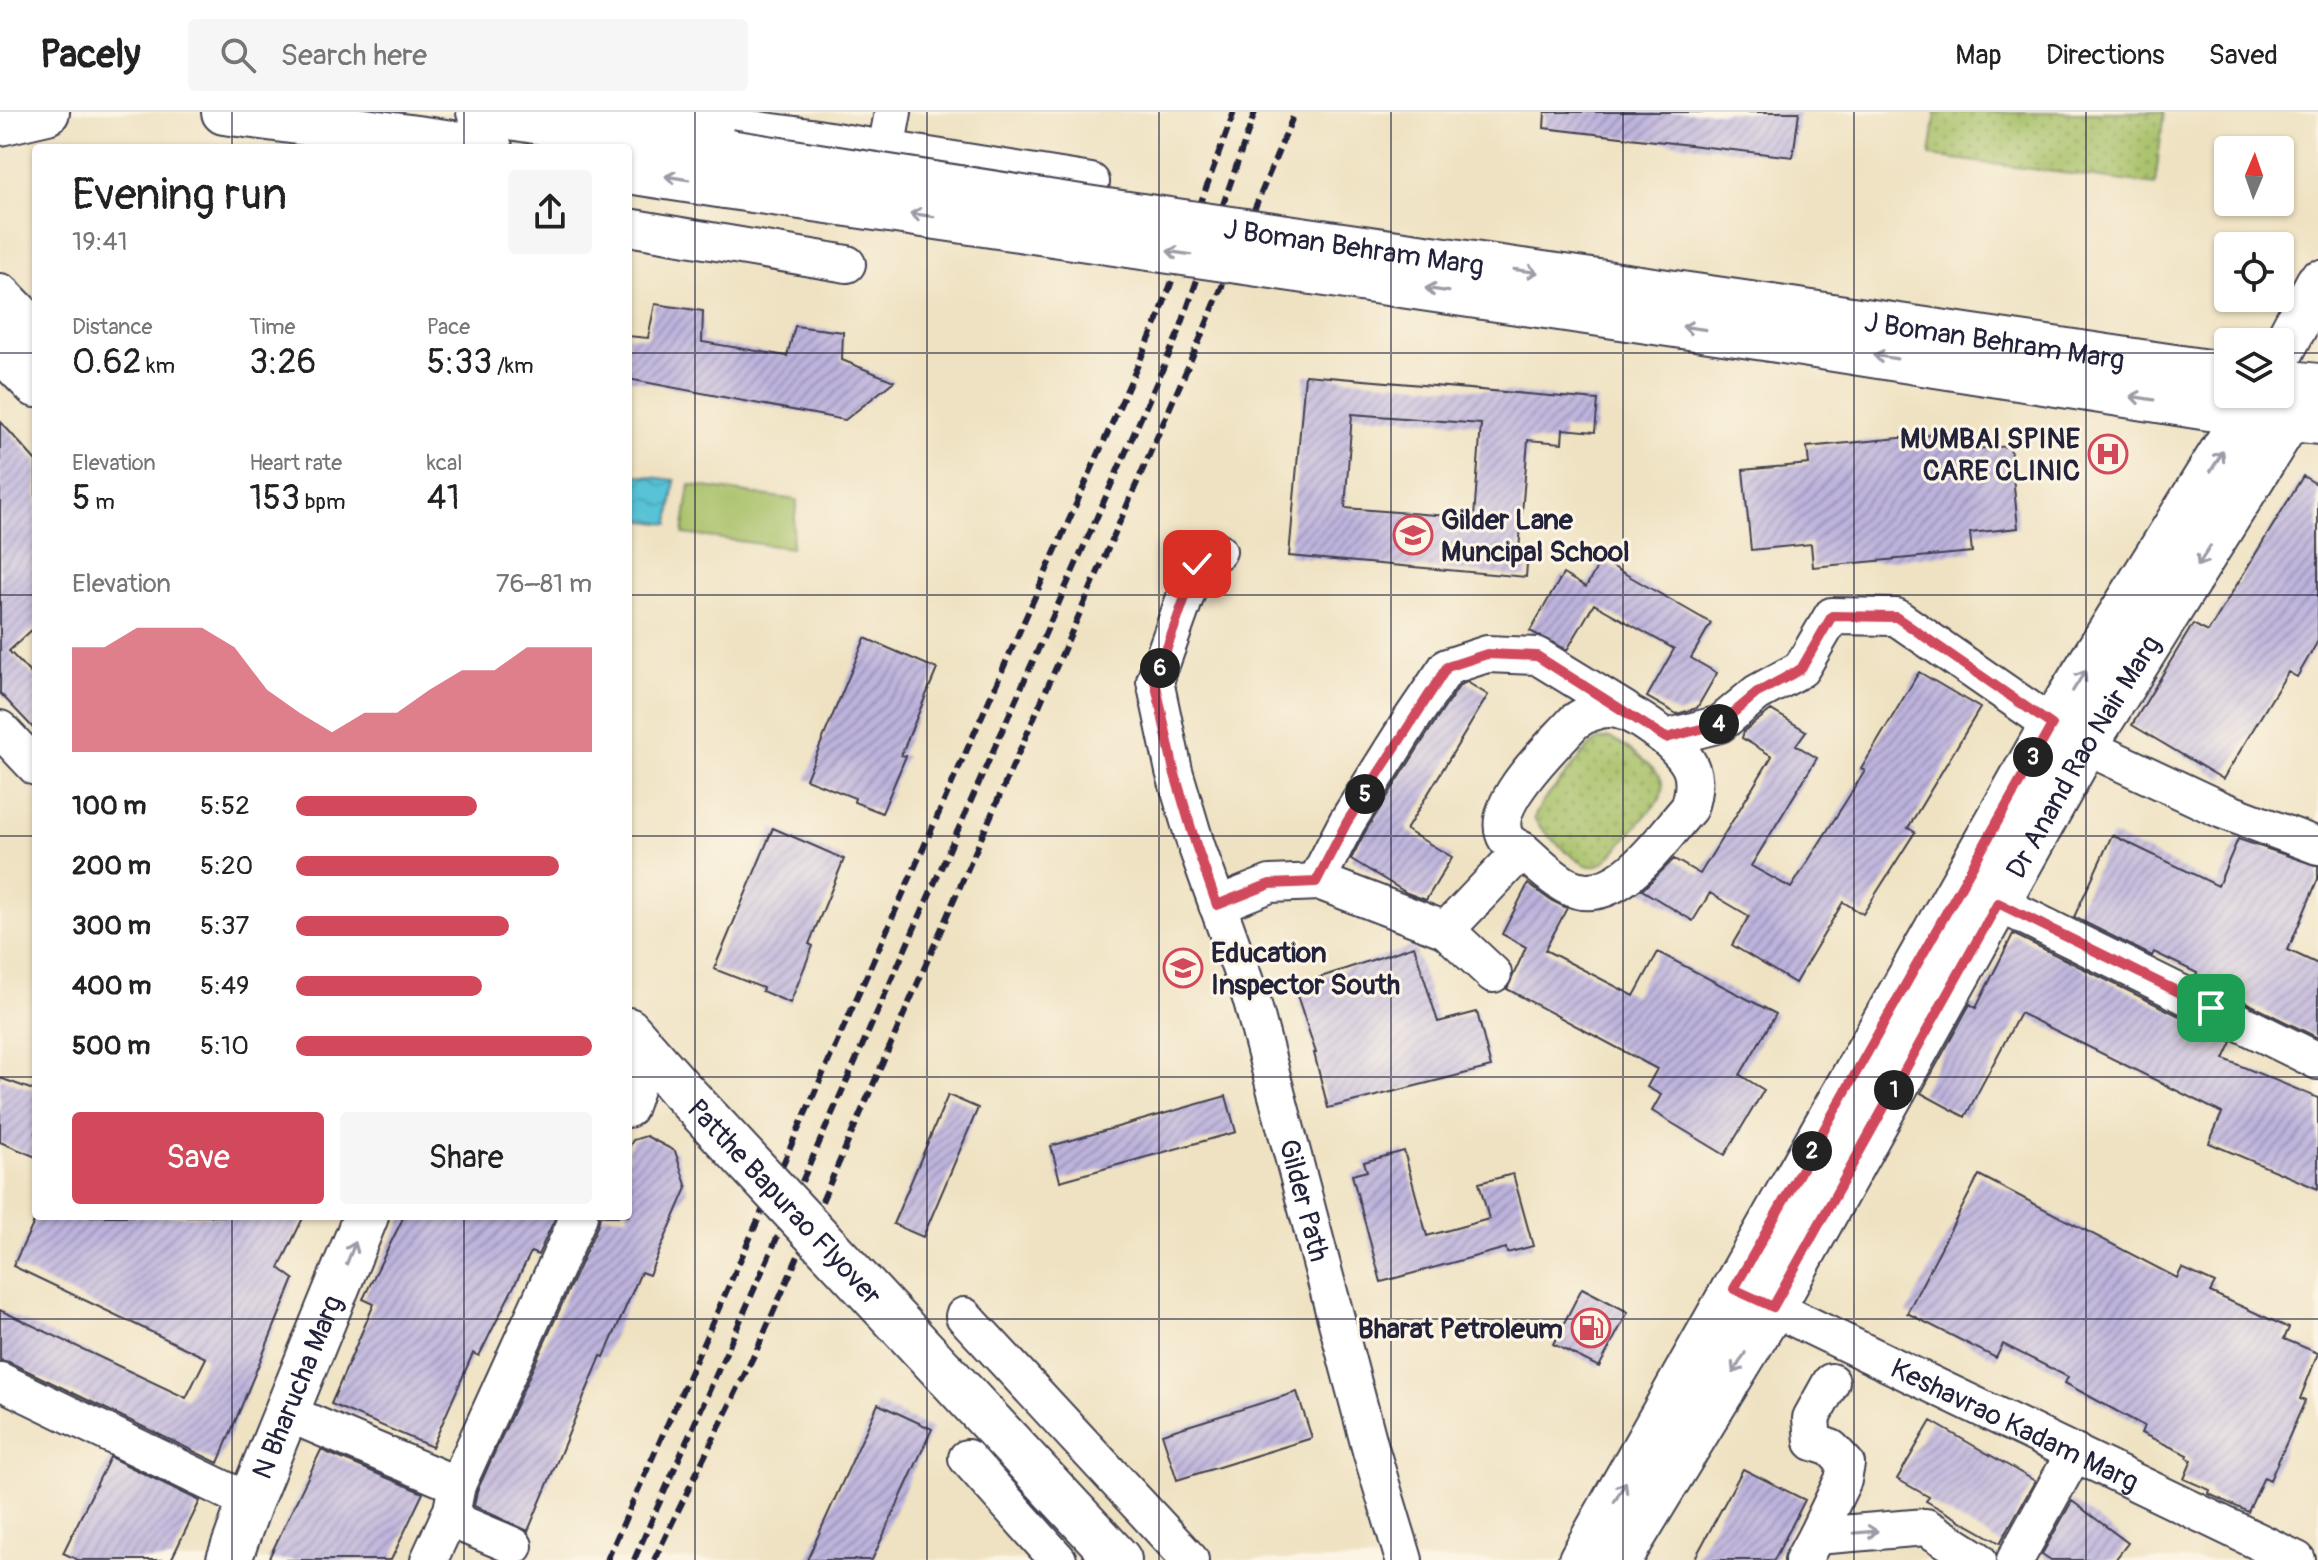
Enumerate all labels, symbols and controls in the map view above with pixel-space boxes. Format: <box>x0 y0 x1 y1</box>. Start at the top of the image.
search box <box>188 19 748 91</box>
text: Pacely <box>40 31 140 79</box>
icon: search <box>216 33 260 77</box>
text: Search here <box>280 37 427 74</box>
text: Map <box>1955 38 2002 73</box>
text: Directions <box>2046 38 2165 73</box>
text: Saved <box>2209 38 2278 73</box>
north arrow <box>2214 136 2294 216</box>
map controls <box>2214 136 2294 408</box>
text: Evening run <box>72 168 287 223</box>
button: share <box>508 170 592 254</box>
one-way arrow <box>664 170 690 185</box>
one-way arrow <box>910 207 935 222</box>
street label: J Boman Behram Marg <box>1221 212 1486 284</box>
text: 19:41 <box>72 226 128 258</box>
button: locate <box>2214 232 2294 312</box>
one-way arrow <box>1167 245 1193 260</box>
one-way arrow <box>1513 264 1538 279</box>
one-way arrow <box>1425 282 1450 297</box>
street label: J Boman Behram Marg <box>1862 305 2127 378</box>
text: Distance <box>72 313 152 341</box>
text: Time <box>249 313 295 341</box>
text: Pace <box>427 313 470 341</box>
one-way arrow <box>1682 320 1707 335</box>
button: layers <box>2214 328 2294 408</box>
text: 0.62 <box>72 341 141 384</box>
text: 3:26 <box>249 341 316 384</box>
text: 5:33 <box>427 341 492 384</box>
one-way arrow <box>1873 349 1898 364</box>
text: km <box>141 352 175 380</box>
text: /km <box>492 352 534 380</box>
one-way arrow <box>2130 390 2155 405</box>
place label: MUMBAI SPINE CARE CLINIC <box>1900 422 2080 489</box>
hospital icon: MUMBAI SPINE CARE CLINIC <box>2087 433 2129 475</box>
text: Elevation <box>72 449 156 477</box>
text: Heart rate <box>249 449 342 477</box>
text: kcal <box>427 449 462 477</box>
one-way arrow <box>2210 450 2226 473</box>
text: 5 <box>72 477 90 520</box>
text: 153 <box>249 477 300 520</box>
text: 41 <box>427 477 460 520</box>
text: m <box>90 488 115 516</box>
text: bpm <box>300 488 346 516</box>
place label: Gilder Lane Muncipal School <box>1441 503 1630 570</box>
school or university icon: Gilder Lane Muncipal School <box>1392 514 1434 556</box>
pin <box>1163 530 1231 598</box>
icon: check <box>1175 542 1219 586</box>
one-way arrow <box>2196 544 2212 567</box>
text: Elevation <box>72 568 171 600</box>
text: 76–81 m <box>496 568 592 600</box>
street label: Dr Anand Rao Nair Marg <box>1999 629 2169 885</box>
pin: 6 <box>1140 648 1180 688</box>
text: 6 <box>1154 654 1166 682</box>
one-way arrow <box>2071 670 2087 693</box>
pin: 4 <box>1699 704 1739 744</box>
text: 4 <box>1713 710 1725 738</box>
pin: 3 <box>2013 737 2053 777</box>
text: 3 <box>2027 743 2039 771</box>
pin: 5 <box>1345 774 1385 814</box>
text: 5 <box>1359 780 1371 808</box>
text: 100 m <box>72 790 146 822</box>
text: 5:52 <box>200 790 250 822</box>
text: 200 m <box>72 850 151 882</box>
text: 5:20 <box>200 850 253 882</box>
text: 300 m <box>72 910 151 942</box>
text: 5:37 <box>200 910 249 942</box>
place label: Education Inspector South <box>1211 936 1400 1003</box>
school or university icon: Education Inspector South <box>1162 947 1204 989</box>
text: 400 m <box>72 970 151 1002</box>
text: 5:49 <box>200 970 250 1002</box>
pin <box>2177 974 2245 1042</box>
icon: arrive <box>2189 986 2233 1030</box>
text: 500 m <box>72 1030 150 1062</box>
text: 5:10 <box>200 1030 249 1062</box>
pin: 1 <box>1874 1070 1914 1110</box>
text: 1 <box>1890 1076 1898 1104</box>
street label: Patthe Bapurao Flyover <box>679 1092 889 1313</box>
button: Save <box>72 1112 324 1204</box>
button: Share <box>340 1112 592 1204</box>
pin: 2 <box>1792 1131 1832 1171</box>
street label: Gilder Path <box>1270 1136 1336 1266</box>
text: 2 <box>1806 1137 1818 1165</box>
one-way arrow <box>345 1241 359 1266</box>
street label: N Bharucha Marg <box>245 1290 351 1484</box>
fuel station icon: Bharat Petroleum <box>1570 1307 1612 1349</box>
place label: Bharat Petroleum <box>1358 1312 1563 1347</box>
one-way arrow <box>1730 1351 1746 1374</box>
street label: Keshavrao Kadam Marg <box>1885 1351 2144 1500</box>
one-way arrow <box>1612 1481 1628 1504</box>
one-way arrow <box>1853 1524 1879 1539</box>

